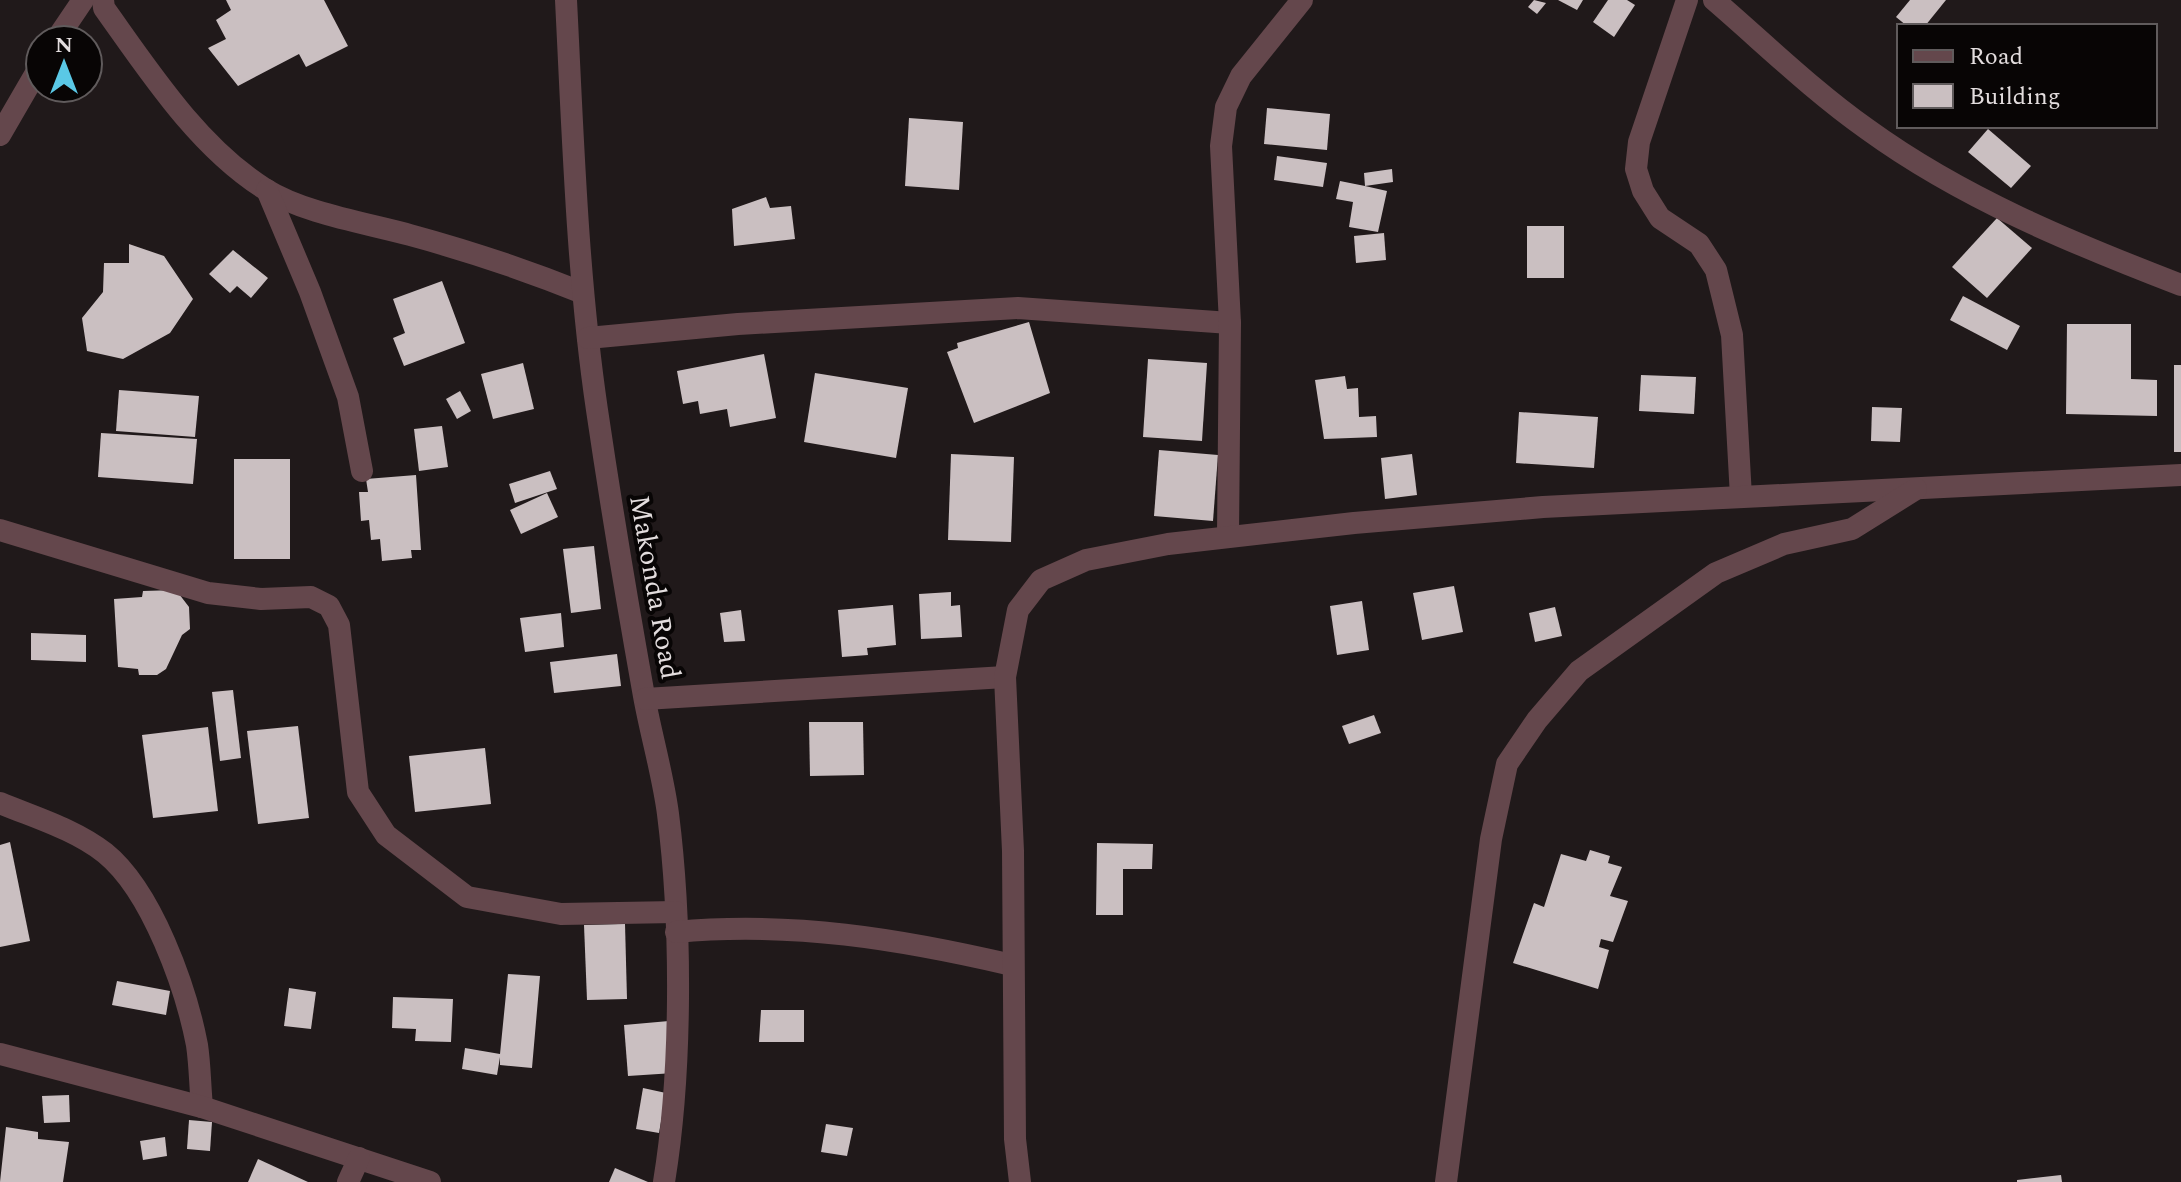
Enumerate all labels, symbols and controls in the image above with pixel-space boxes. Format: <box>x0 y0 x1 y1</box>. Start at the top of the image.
north arrow <box>24 24 104 104</box>
legend <box>1897 24 2157 128</box>
text: N <box>55 29 73 62</box>
text: Road <box>1969 39 2023 75</box>
text: Building <box>1969 79 2061 115</box>
street label: Makonda Road <box>617 492 692 683</box>

